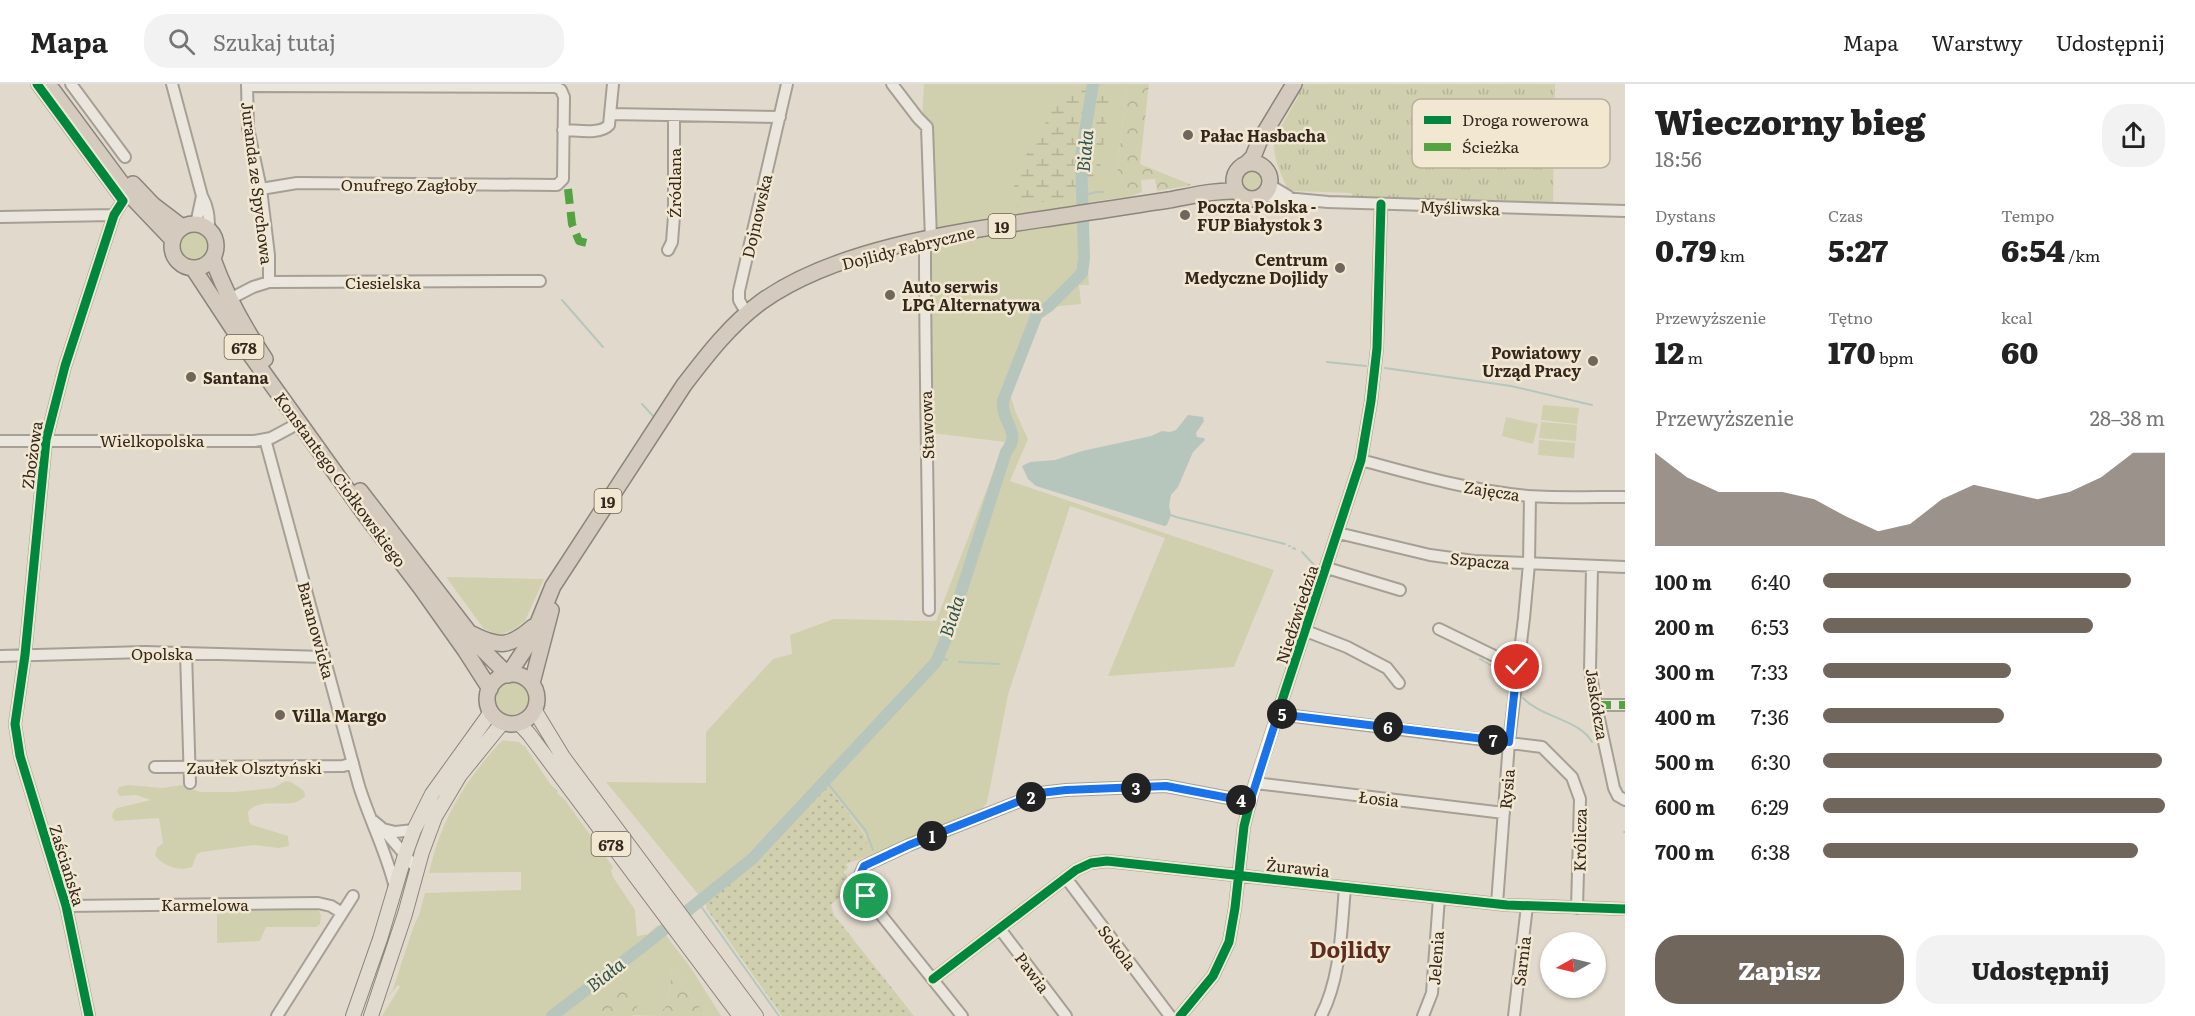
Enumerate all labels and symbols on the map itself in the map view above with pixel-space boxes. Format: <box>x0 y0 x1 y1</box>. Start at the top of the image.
legend <box>1412 99 1610 168</box>
street label: Juranda ze Spychowa <box>236 100 280 266</box>
text: Droga rowerowa <box>1462 107 1589 131</box>
place label: Pałac Hasbacha <box>1200 123 1326 147</box>
water label: Biała <box>1069 128 1099 173</box>
marker: Pałac Hasbacha <box>1181 128 1195 142</box>
text: Ścieżka <box>1462 134 1520 158</box>
street label: Źródlana <box>662 148 686 218</box>
street label: Dojnowska <box>735 171 777 260</box>
street label: Onufrego Zagłoby <box>341 172 478 196</box>
place label: Poczta Polska - FUP Białystok 3 <box>1197 194 1322 236</box>
street label: Myśliwska <box>1419 194 1501 220</box>
marker: Poczta Polska - FUP Białystok 3 <box>1178 208 1192 222</box>
road number: 19 <box>988 214 1016 238</box>
street label: Dojlidy Fabryczne <box>839 219 977 275</box>
place label: Centrum Medyczne Dojlidy <box>1184 247 1328 289</box>
marker: Centrum Medyczne Dojlidy <box>1333 261 1347 275</box>
street label: Ciesielska <box>345 270 421 294</box>
place label: Auto serwis LPG Alternatywa <box>902 274 1041 316</box>
marker: Auto serwis LPG Alternatywa <box>883 288 897 302</box>
road number: 678 <box>224 335 264 359</box>
place label: Powiatowy Urząd Pracy <box>1482 340 1581 382</box>
marker: Powiatowy Urząd Pracy <box>1586 354 1600 368</box>
place label: Santana <box>203 365 270 389</box>
marker: Santana <box>184 370 198 384</box>
street label: Konstantego Ciołkowskiego <box>269 386 413 572</box>
street label: Stawowa <box>913 390 939 460</box>
street label: Zbożowa <box>14 419 48 491</box>
street label: Wielkopolska <box>100 428 205 452</box>
street label: Zajęcza <box>1462 474 1522 506</box>
road number: 19 <box>594 489 622 513</box>
street label: Szpacza <box>1449 545 1511 575</box>
street label: Niedźwiedzia <box>1269 561 1323 667</box>
street label: Baranowicka <box>292 579 342 682</box>
water label: Biała <box>932 591 971 640</box>
street label: Opolska <box>131 641 193 665</box>
pin <box>1491 641 1542 692</box>
street label: Jaskółcza <box>1580 666 1616 742</box>
pin: 5 <box>1267 699 1297 729</box>
place label: Villa Margo <box>292 703 386 727</box>
marker: Villa Margo <box>273 708 287 722</box>
pin: 6 <box>1373 712 1403 742</box>
pin: 7 <box>1478 725 1508 755</box>
street label: Zaułek Olsztyński <box>186 755 322 779</box>
street label: Rysia <box>1492 767 1520 810</box>
pin: 3 <box>1121 773 1151 803</box>
pin: 2 <box>1016 782 1046 812</box>
street label: Łosia <box>1357 784 1401 812</box>
pin: 4 <box>1226 785 1256 815</box>
street label: Królicza <box>1566 808 1592 872</box>
street label: Zaściańska <box>44 821 92 909</box>
pin: 1 <box>917 821 947 851</box>
road number: 678 <box>592 832 630 856</box>
street label: Żurawia <box>1265 852 1331 882</box>
pin <box>840 870 891 921</box>
street label: Karmelowa <box>161 892 249 916</box>
street label: Sokola <box>1093 919 1143 975</box>
street label: Jelenia <box>1421 930 1449 986</box>
district label: Dojlidy <box>1309 932 1391 965</box>
north arrow <box>1540 932 1606 998</box>
street label: Sarnia <box>1506 934 1536 987</box>
street label: Pawia <box>1010 947 1056 998</box>
water label: Biała <box>580 950 631 998</box>

